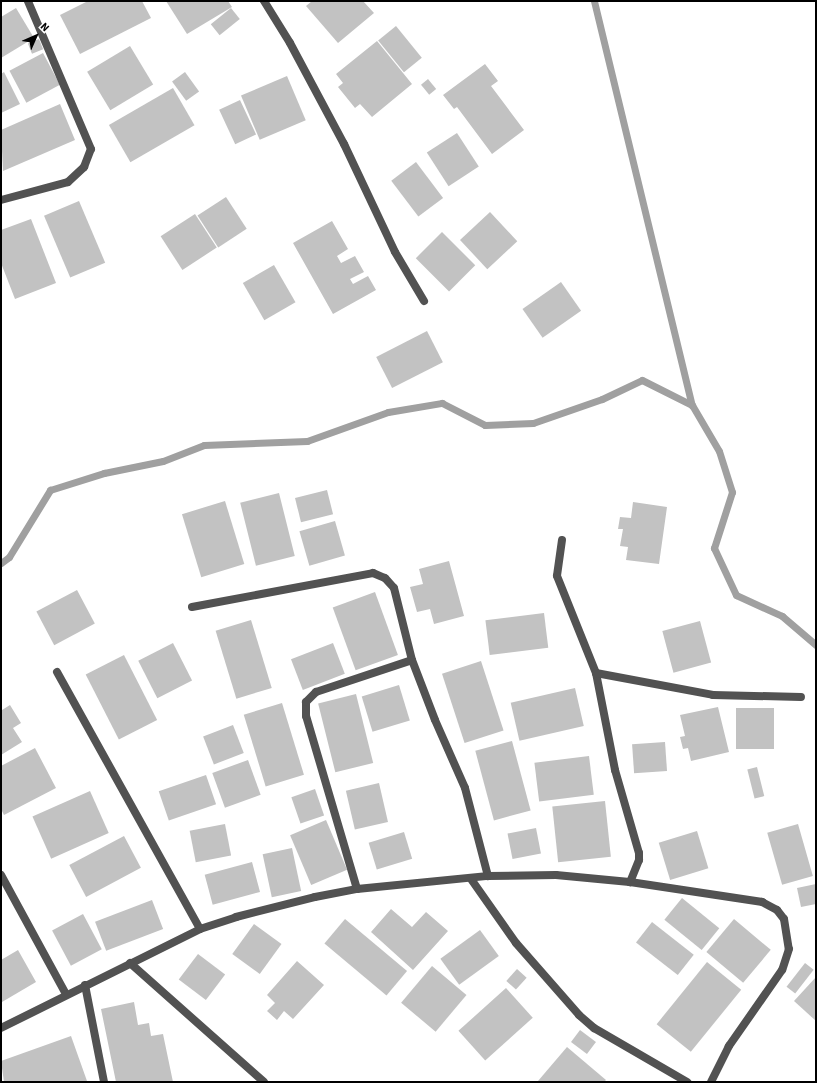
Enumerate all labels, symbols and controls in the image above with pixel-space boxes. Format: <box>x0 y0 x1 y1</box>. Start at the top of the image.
north arrow <box>16 16 56 56</box>
text: N <box>37 19 53 35</box>

